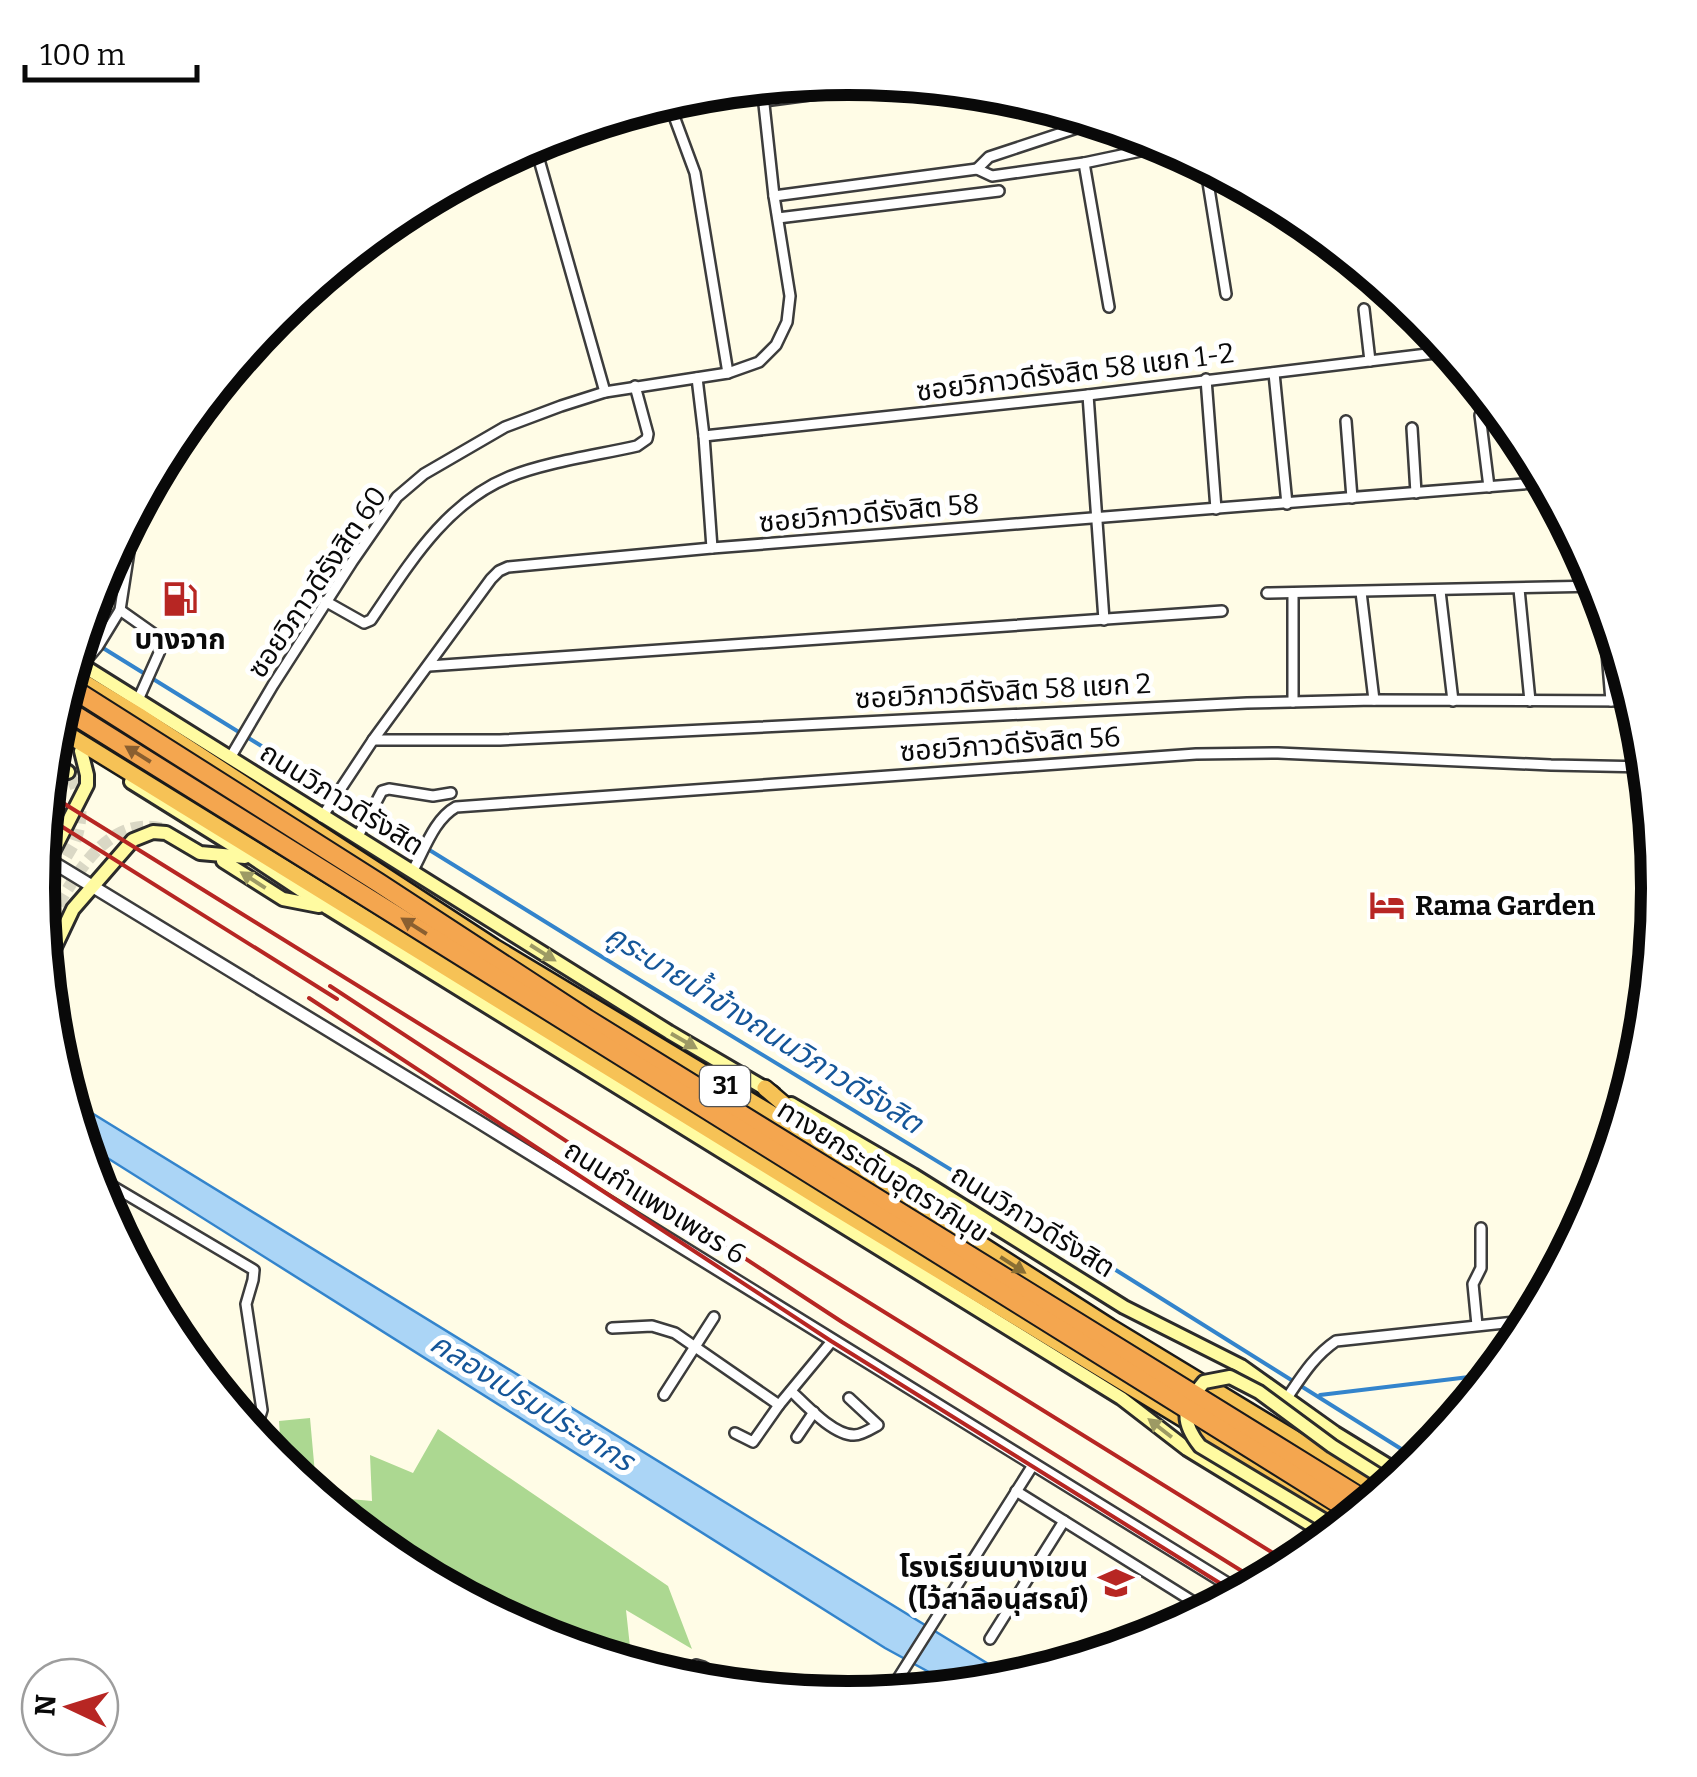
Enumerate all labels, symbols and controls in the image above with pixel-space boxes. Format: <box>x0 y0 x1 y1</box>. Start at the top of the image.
scale bar <box>25 20 198 82</box>
text: 100 m <box>40 37 126 73</box>
street label: ซอยวิภาวดีรังสิต 58 แยก 1-2 <box>914 336 1236 408</box>
street label: ซอยวิภาวดีรังสิต 60 <box>241 480 393 684</box>
street label: ซอยวิภาวดีรังสิต 58 <box>757 487 981 539</box>
fuel station icon: บางจาก <box>161 580 199 618</box>
place label: บางจาก <box>134 623 226 656</box>
street label: ซอยวิภาวดีรังสิต 58 แยก 2 <box>854 667 1152 715</box>
street label: ซอยวิภาวดีรังสิต 56 <box>899 720 1121 768</box>
street label: ถนนวิภาวดีรังสิต <box>254 736 430 862</box>
one-way arrow <box>124 746 151 764</box>
one-way arrow <box>239 872 267 890</box>
hotel icon: Rama Garden <box>1368 886 1406 924</box>
place label: Rama Garden <box>1415 889 1595 922</box>
water label: คูระบายน้ำข้างถนนวิภาวดีรังสิต <box>599 914 932 1142</box>
one-way arrow <box>400 917 427 936</box>
one-way arrow <box>529 944 557 961</box>
one-way arrow <box>670 1032 698 1049</box>
road number: 31 <box>700 1066 750 1106</box>
street label: ทางยกระดับอุตราภิมุข <box>771 1093 995 1249</box>
street label: ถนนกำแพงเพชร 6 <box>558 1133 752 1271</box>
street label: ถนนวิภาวดีรังสิต <box>945 1158 1121 1284</box>
one-way arrow <box>999 1255 1026 1273</box>
water label: คลองเปรมประชากร <box>424 1325 642 1480</box>
one-way arrow <box>1147 1418 1173 1439</box>
place label: โรงเรียนบางเขน (ไว้สาลีอนุสรณ์) <box>899 1551 1088 1616</box>
school or university icon: โรงเรียนบางเขน (ไว้สาลีอนุสรณ์) <box>1097 1564 1135 1602</box>
north arrow <box>20 1657 120 1757</box>
text: N <box>28 1693 63 1717</box>

